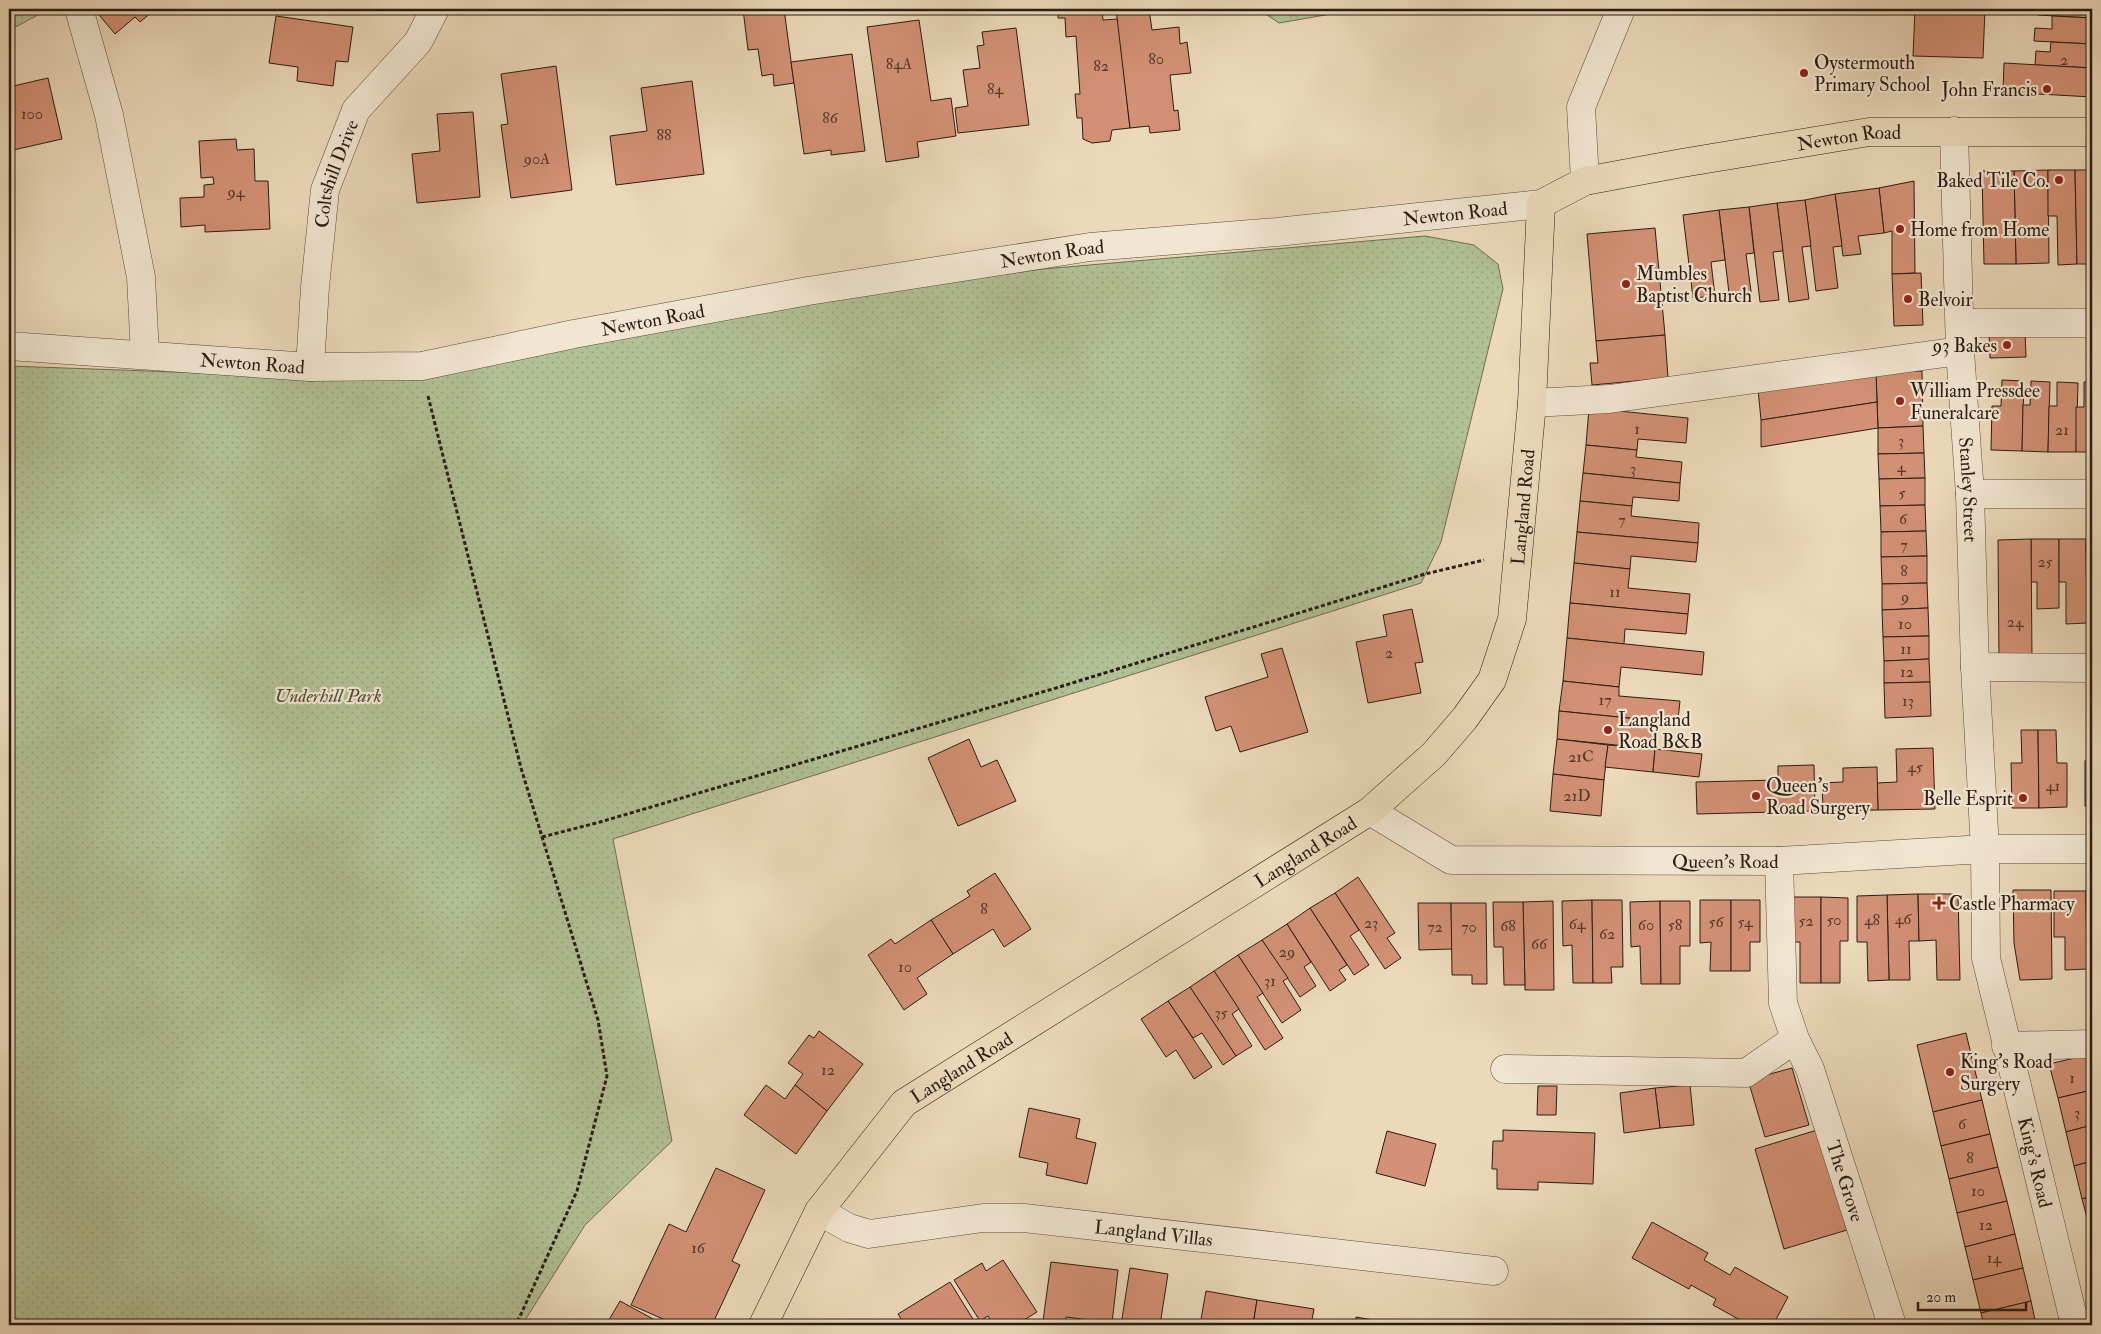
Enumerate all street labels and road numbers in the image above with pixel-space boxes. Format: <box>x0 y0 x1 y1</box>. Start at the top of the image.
street label: Coltshill Drive <box>310 116 364 229</box>
street label: Newton Road <box>1795 120 1902 157</box>
street label: Newton Road <box>1402 197 1509 232</box>
street label: Newton Road <box>998 235 1106 274</box>
street label: Newton Road <box>599 299 707 342</box>
street label: Newton Road <box>199 348 306 380</box>
street label: Stanley Street <box>1953 436 1982 543</box>
street label: Langland Road <box>1506 447 1541 566</box>
street label: Langland Road <box>1250 811 1362 893</box>
street label: Queen's Road <box>1672 850 1779 874</box>
street label: Langland Road <box>906 1027 1018 1109</box>
street label: King's Road <box>2012 1115 2057 1211</box>
street label: The Grove <box>1821 1138 1869 1225</box>
street label: Langland Villas <box>1093 1215 1214 1252</box>

